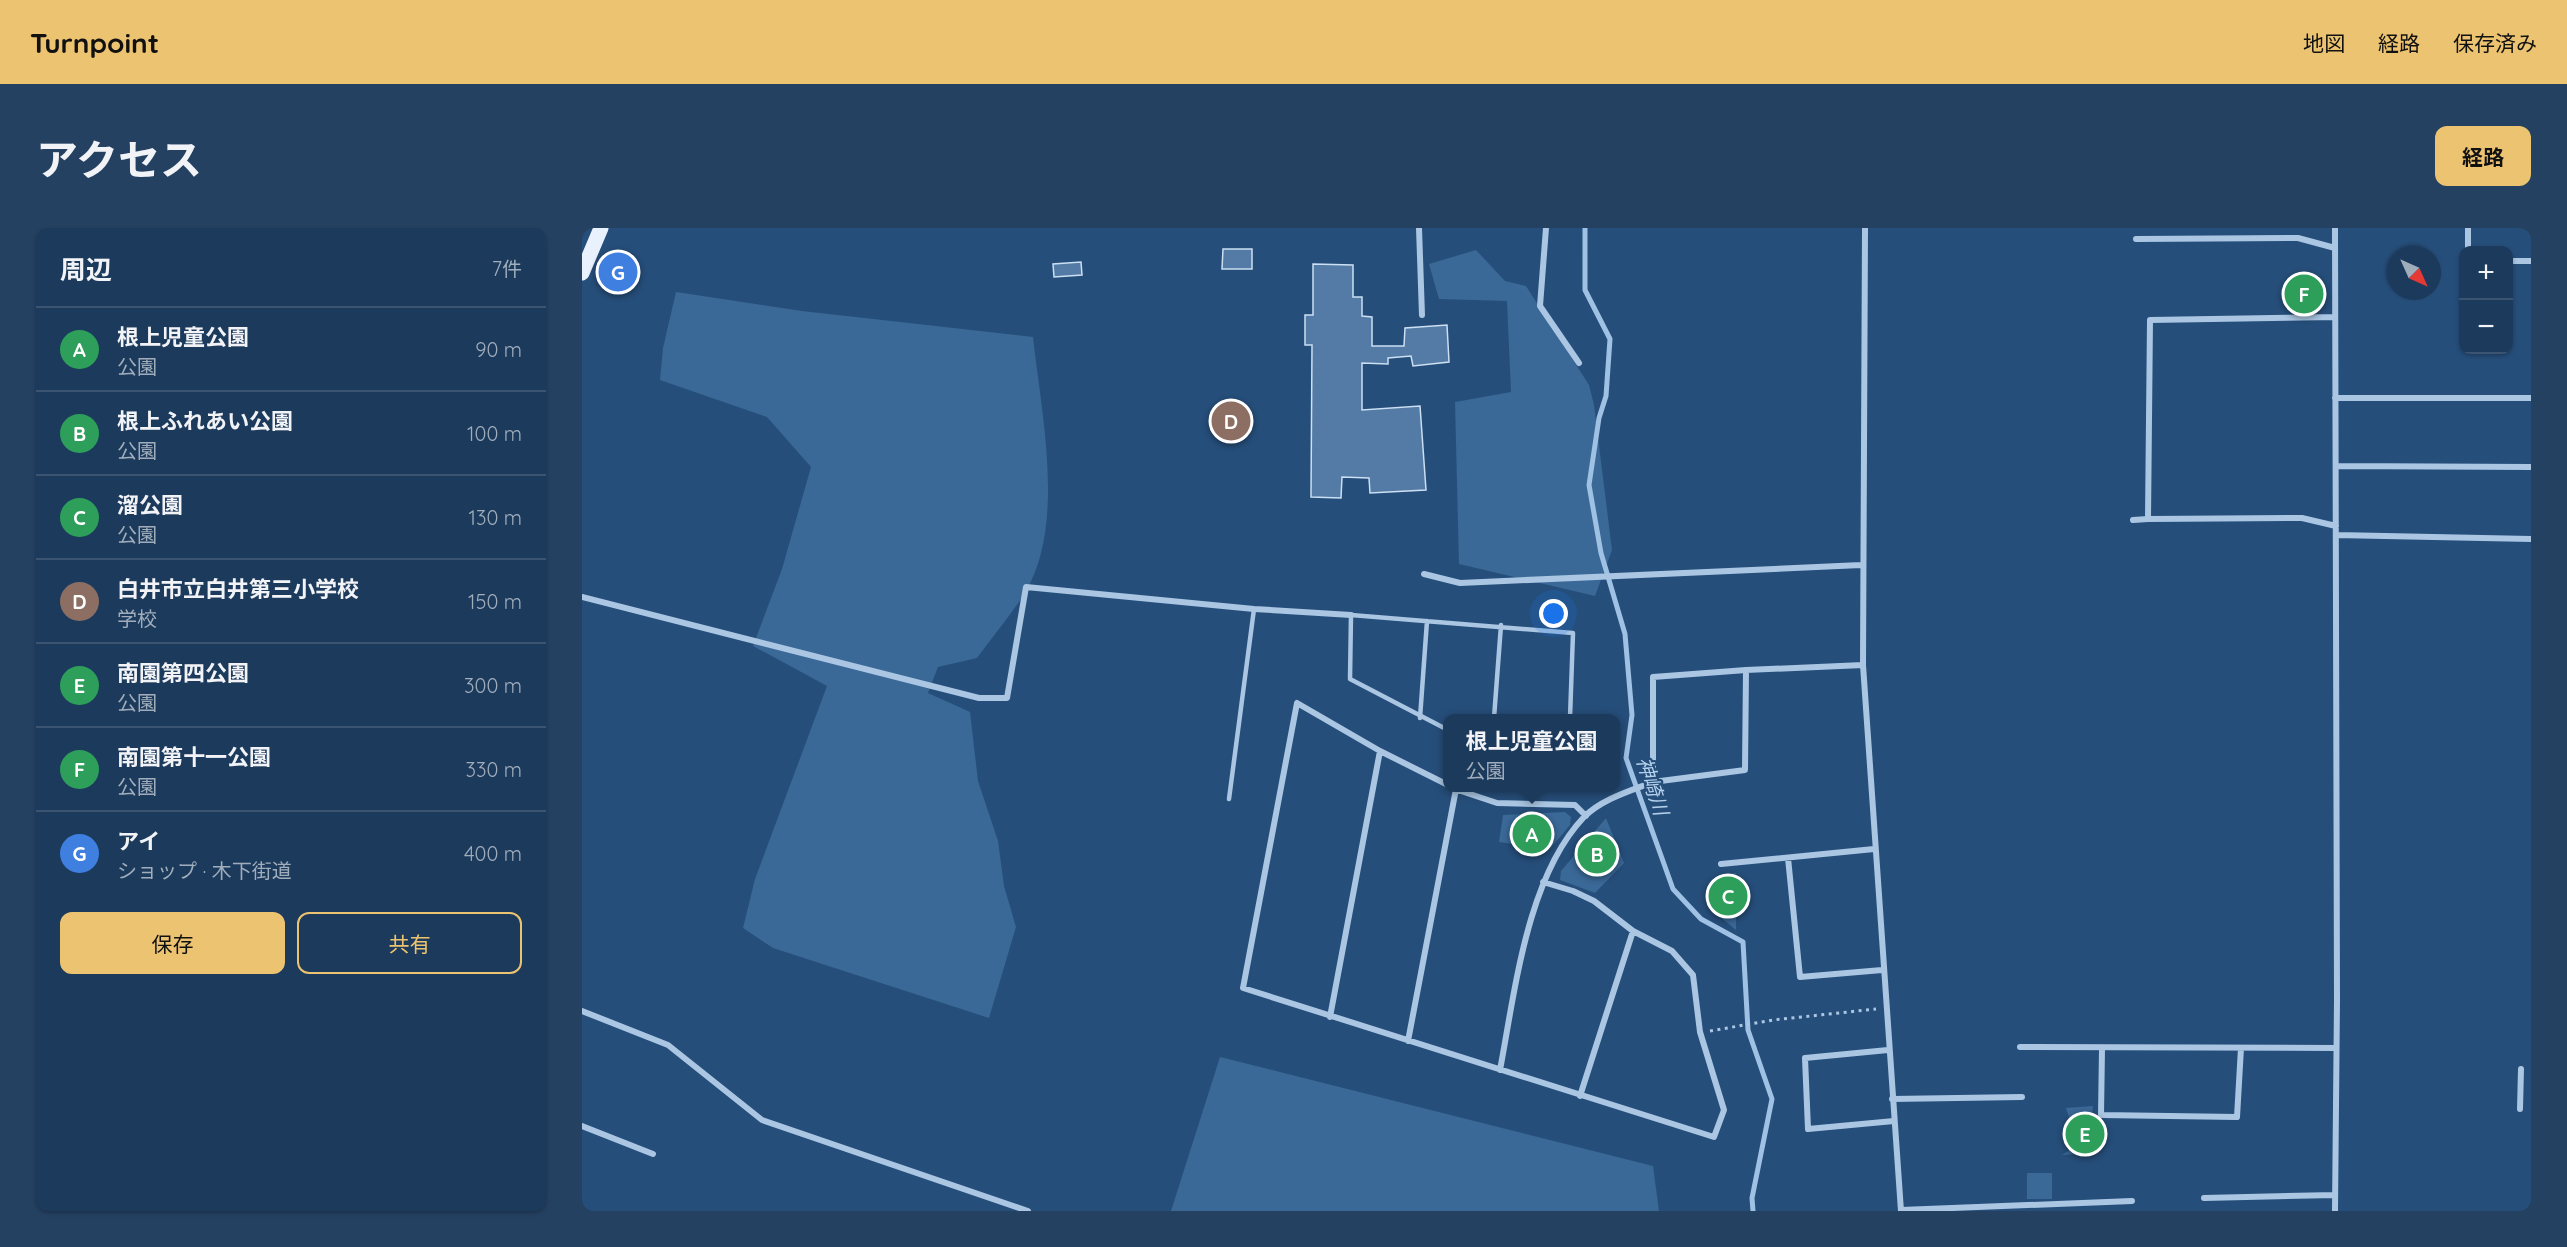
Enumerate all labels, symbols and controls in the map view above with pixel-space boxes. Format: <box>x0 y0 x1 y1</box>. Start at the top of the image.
text: Turnpoint <box>30 25 159 60</box>
text: 地図 <box>2303 30 2345 56</box>
text: 経路 <box>2378 30 2420 56</box>
text: 保存済み <box>2453 30 2537 56</box>
button: 経路 <box>2435 126 2531 186</box>
text: アクセス <box>36 133 202 186</box>
north arrow <box>2387 246 2441 300</box>
map controls <box>2459 246 2513 354</box>
button: + <box>2459 246 2513 300</box>
pin: G <box>598 250 638 294</box>
text: 周辺 <box>60 253 112 286</box>
text: 7件 <box>492 256 522 281</box>
pin: F <box>2284 272 2324 316</box>
button: − <box>2459 300 2513 354</box>
text: 根上児童公園 <box>117 323 249 351</box>
text: A <box>73 337 86 362</box>
text: 90 m <box>475 337 522 362</box>
text: 公園 <box>117 354 157 379</box>
pin: D <box>1212 398 1250 444</box>
text: 根上ふれあい公園 <box>117 407 293 435</box>
text: B <box>73 421 86 446</box>
text: 100 m <box>467 421 522 446</box>
text: 公園 <box>117 438 157 463</box>
text: 溜公園 <box>117 491 183 519</box>
text: C <box>73 505 86 530</box>
text: 130 m <box>469 505 522 530</box>
text: 公園 <box>117 522 157 547</box>
text: 白井市立白井第三小学校 <box>117 575 359 603</box>
text: D <box>72 589 87 614</box>
text: 150 m <box>468 589 522 614</box>
your location <box>1539 599 1568 628</box>
text: 学校 <box>117 606 157 631</box>
text: 南園第四公園 <box>117 659 249 687</box>
text: E <box>74 673 85 698</box>
text: 300 m <box>464 673 522 698</box>
text: 公園 <box>117 690 157 715</box>
popup <box>1443 714 1620 792</box>
text: 根上児童公園 <box>1465 727 1598 755</box>
text: 南園第十一公園 <box>117 743 271 771</box>
water label: 神崎川 <box>1632 754 1675 820</box>
text: F <box>74 757 85 782</box>
text: 330 m <box>465 757 522 782</box>
text: 公園 <box>1465 758 1505 783</box>
text: 公園 <box>117 774 157 799</box>
pin: A <box>1512 812 1552 856</box>
text: アイ <box>117 827 160 855</box>
pin: B <box>1578 832 1616 876</box>
text: G <box>73 841 86 866</box>
text: 400 m <box>464 841 522 866</box>
text: ショップ · 木下街道 <box>117 858 292 883</box>
pin: C <box>1708 874 1748 918</box>
button: 保存 <box>60 912 285 974</box>
button: 共有 <box>297 912 522 974</box>
pin: E <box>2066 1112 2104 1156</box>

